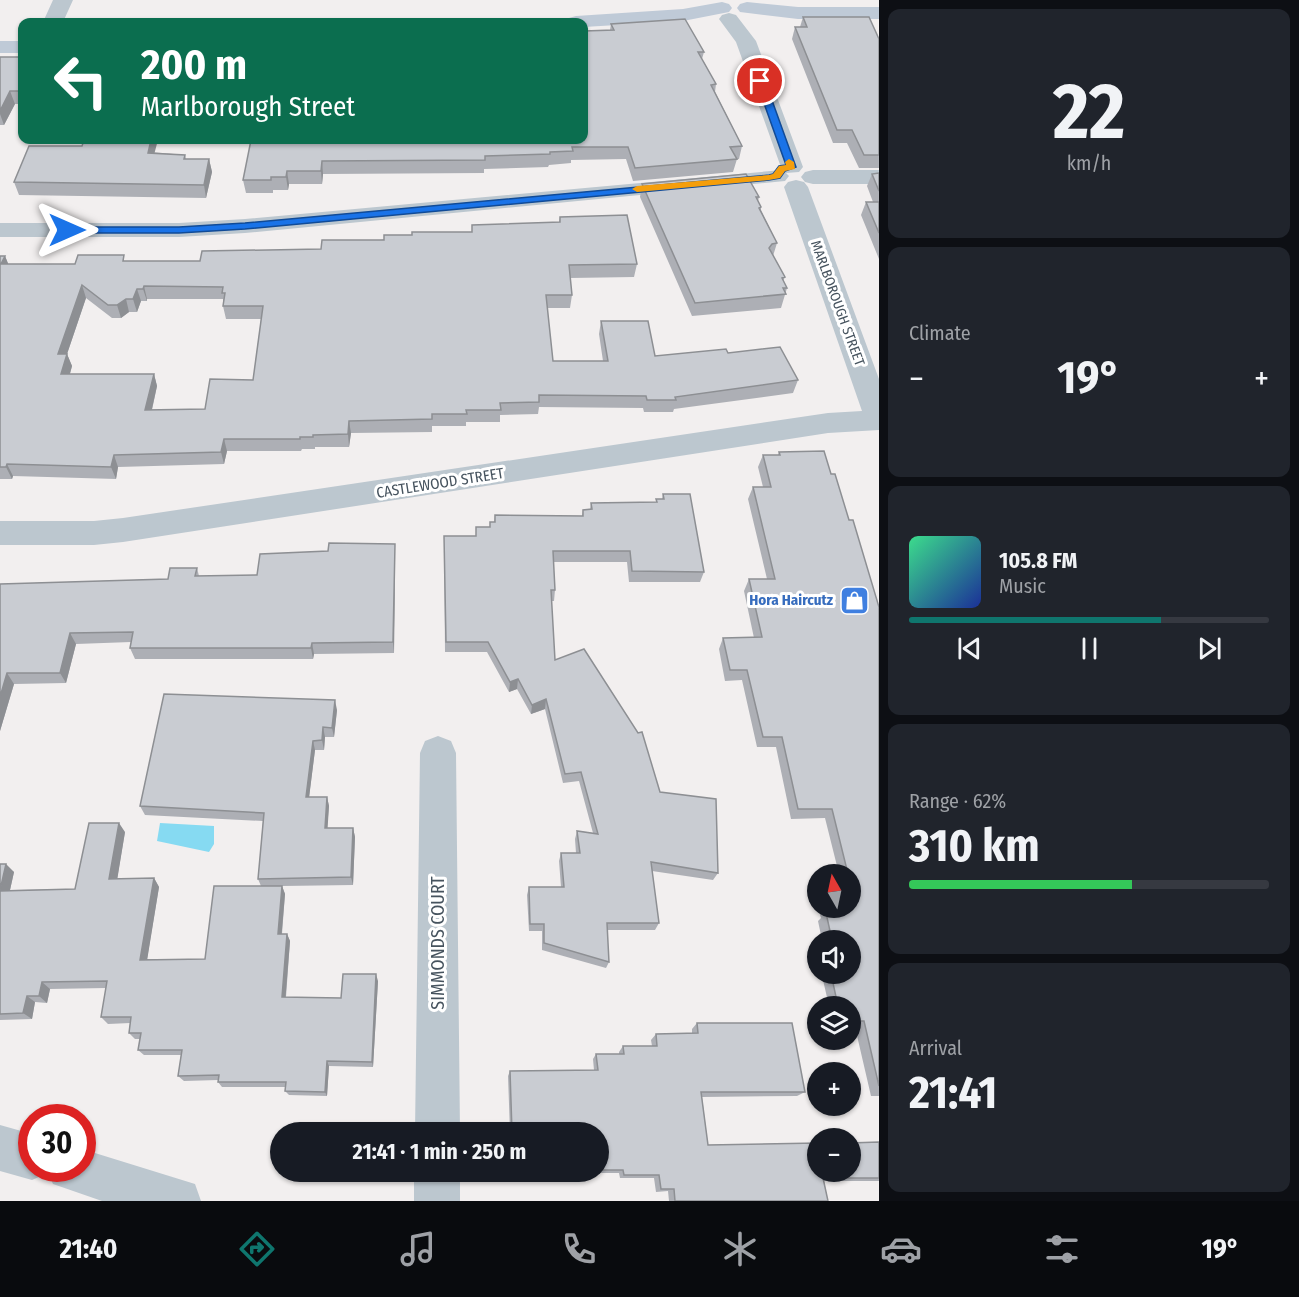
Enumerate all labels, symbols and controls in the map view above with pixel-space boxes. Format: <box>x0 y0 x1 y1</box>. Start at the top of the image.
text: 200 m <box>141 40 247 90</box>
icon: left <box>42 42 120 120</box>
pin <box>734 55 785 106</box>
icon: arrive <box>743 64 776 97</box>
text: 22 <box>1053 65 1125 159</box>
text: Marlborough Street <box>141 91 355 123</box>
text: km/h <box>1067 151 1111 175</box>
position arrow <box>35 198 99 262</box>
street label: MARLBOROUGH STREET <box>807 238 868 369</box>
text: Climate <box>909 321 971 345</box>
text: 19° <box>1057 351 1121 405</box>
text: − <box>909 359 924 399</box>
text: + <box>1254 359 1269 399</box>
street label: CASTLEWOOD STREET <box>375 464 505 502</box>
text: 105.8 FM <box>999 547 1077 574</box>
text: Music <box>999 574 1046 598</box>
shop icon: Hora Haircutz <box>838 584 870 616</box>
place label: Hora Haircutz <box>749 591 834 609</box>
icon: previous <box>953 632 986 665</box>
icon: pause <box>1073 632 1106 665</box>
icon: next <box>1193 632 1226 665</box>
text: Range · 62% <box>909 789 1006 813</box>
text: 310 km <box>909 819 1040 873</box>
north arrow <box>807 864 861 918</box>
map controls <box>807 864 861 1182</box>
street label: SIMMONDS COURT <box>427 876 449 1010</box>
button: sound <box>807 930 861 984</box>
button: layers <box>807 996 861 1050</box>
text: Arrival <box>909 1036 962 1060</box>
button: + <box>807 1062 861 1116</box>
text: 21:41 <box>909 1066 997 1120</box>
speed limit sign: 30 <box>18 1104 96 1182</box>
button: − <box>807 1128 861 1182</box>
text: 21:41 · 1 min · 250 m <box>353 1138 526 1165</box>
icon: directions <box>236 1228 278 1270</box>
icon: music <box>397 1228 439 1270</box>
icon: phone <box>558 1228 600 1270</box>
icon: climate <box>719 1228 761 1270</box>
icon: car <box>880 1228 922 1270</box>
icon: filters <box>1041 1228 1083 1270</box>
text: 21:40 <box>59 1233 118 1265</box>
text: 19° <box>1201 1233 1240 1265</box>

